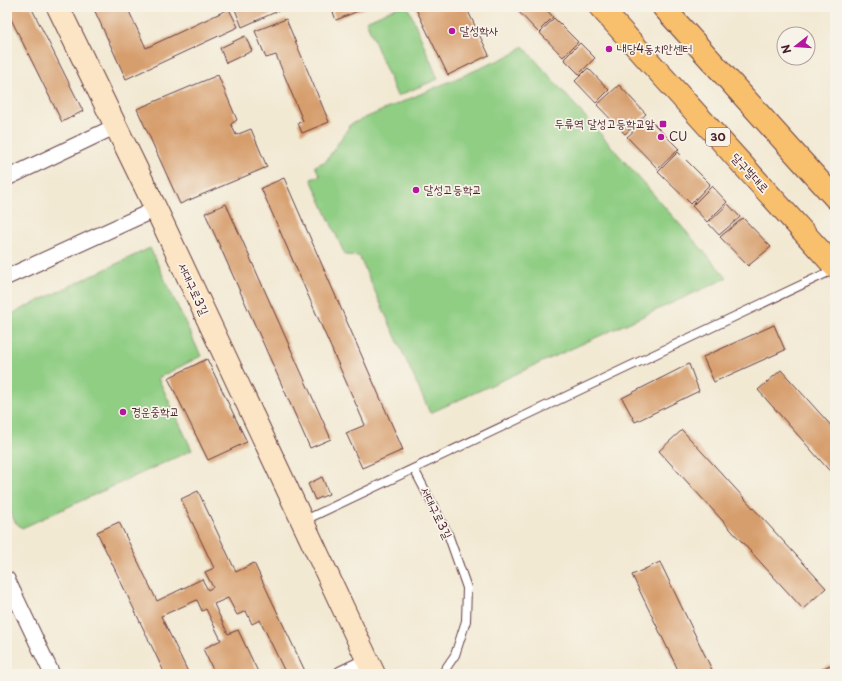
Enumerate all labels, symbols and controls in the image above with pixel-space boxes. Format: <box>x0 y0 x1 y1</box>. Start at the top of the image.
place label: 달성학사 <box>460 21 499 39</box>
marker: 달성학사 <box>447 26 457 36</box>
north arrow <box>776 26 816 66</box>
place label: 내당4동치안센터 <box>617 39 693 57</box>
text: N <box>776 42 795 56</box>
marker: 내당4동치안센터 <box>604 44 614 54</box>
place label: 두류역 달성고등학교앞 <box>555 114 655 132</box>
marker: 두류역 달성고등학교앞 <box>658 119 668 129</box>
place label: CU <box>669 127 687 145</box>
road number: 30 <box>706 128 730 146</box>
marker: CU <box>656 132 666 142</box>
street label: 달구벌대로 <box>728 148 774 196</box>
place label: 달성고등학교 <box>424 180 482 198</box>
marker: 달성고등학교 <box>411 185 421 195</box>
street label: 서대구로3길 <box>174 259 214 318</box>
place label: 경운중학교 <box>131 402 179 420</box>
marker: 경운중학교 <box>118 407 128 417</box>
street label: 서대구로3길 <box>416 483 457 542</box>

